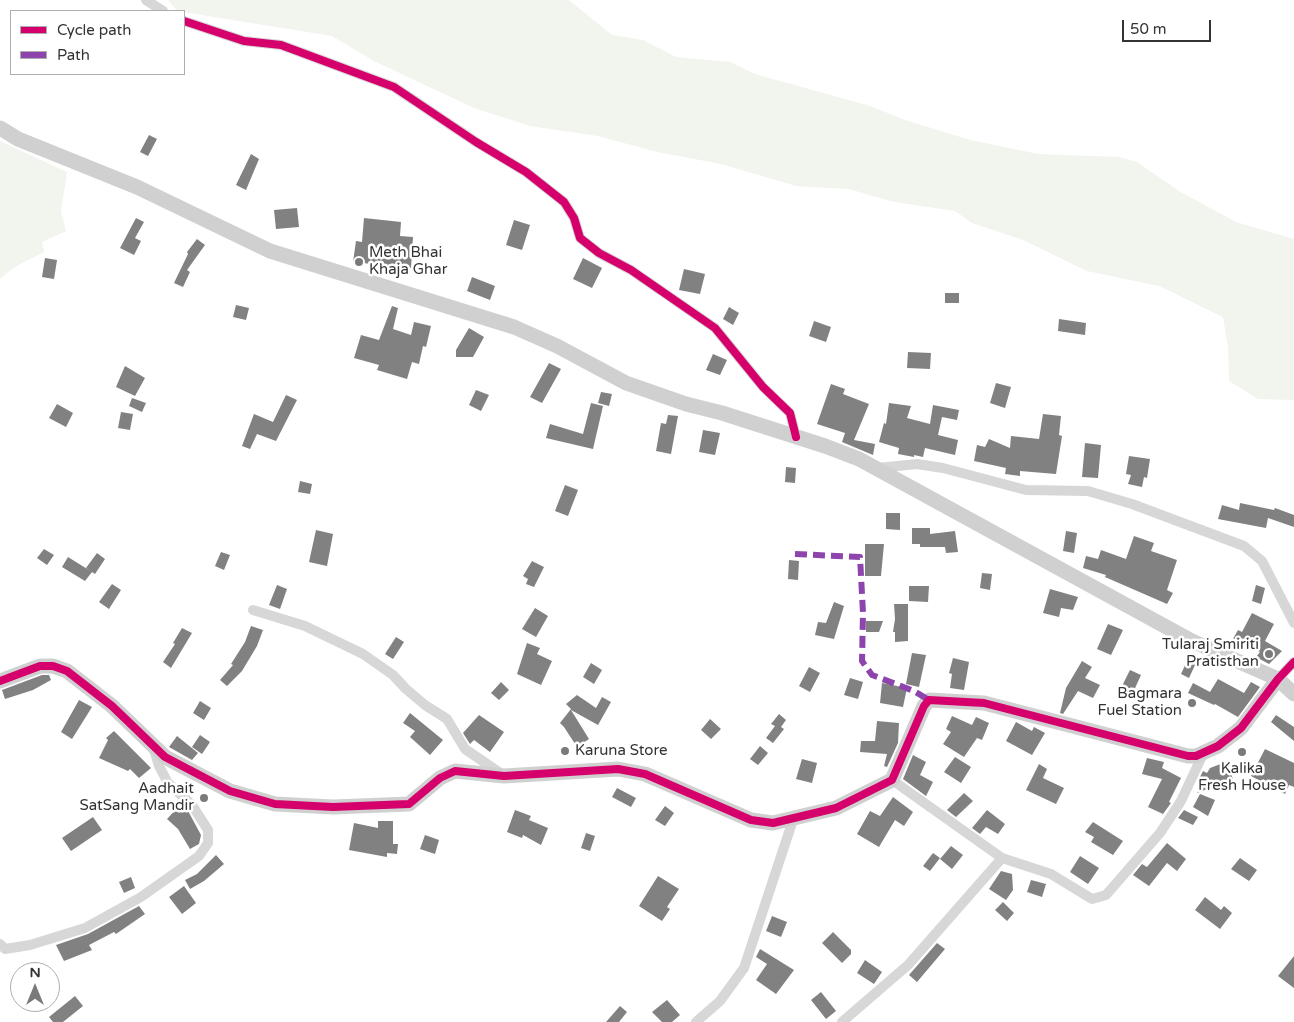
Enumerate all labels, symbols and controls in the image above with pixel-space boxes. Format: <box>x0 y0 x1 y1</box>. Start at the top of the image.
legend <box>10 10 185 75</box>
scale bar <box>1124 10 1213 42</box>
text: 50 m <box>1130 20 1167 38</box>
text: Cycle path <box>57 21 131 39</box>
text: Path <box>57 46 90 64</box>
place label: Meth Bhai Khaja Ghar <box>369 244 447 279</box>
marker: Meth Bhai Khaja Ghar <box>353 256 365 268</box>
place label: Tularaj Smiriti Pratisthan <box>1162 636 1259 671</box>
marker: Tularaj Smiriti Pratisthan <box>1263 648 1275 660</box>
place label: Bagmara Fuel Station <box>1098 685 1182 720</box>
marker: Bagmara Fuel Station <box>1186 697 1198 709</box>
place label: Karuna Store <box>575 742 667 760</box>
marker: Karuna Store <box>559 745 571 757</box>
marker: Kalika Fresh House <box>1236 746 1248 758</box>
place label: Kalika Fresh House <box>1198 760 1286 795</box>
place label: Aadhait SatSang Mandir <box>80 780 194 815</box>
marker: Aadhait SatSang Mandir <box>198 792 210 804</box>
north arrow <box>10 962 60 1012</box>
text: N <box>29 964 41 981</box>

